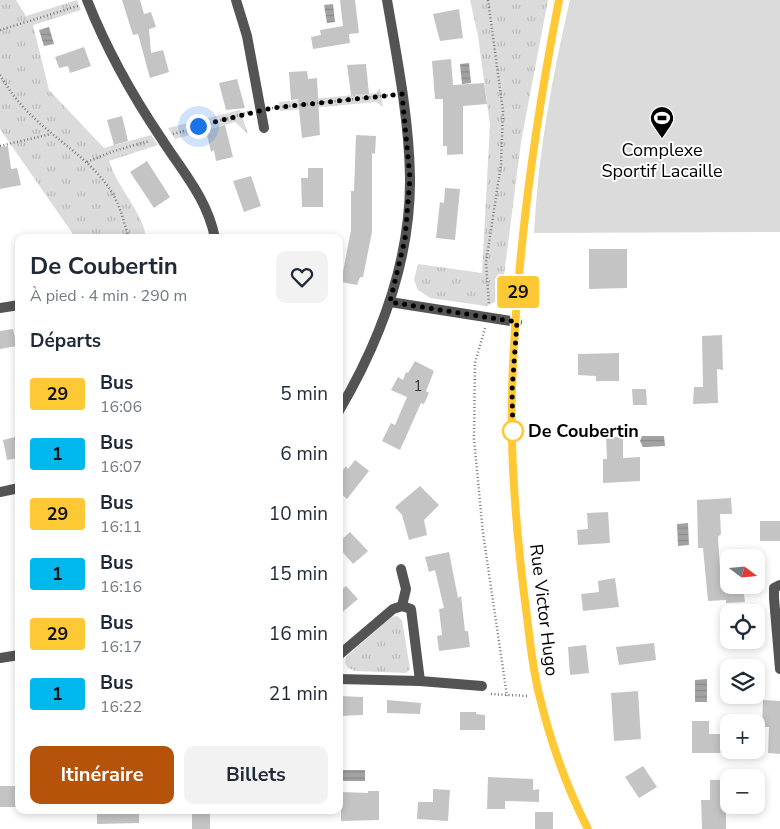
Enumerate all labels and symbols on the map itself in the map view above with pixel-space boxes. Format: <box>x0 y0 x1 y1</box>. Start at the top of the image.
sports icon: Complexe Sportif Lacaille <box>649 105 675 139</box>
your location <box>186 114 211 139</box>
place label: Complexe Sportif Lacaille <box>601 138 723 183</box>
line badge: 29 <box>496 276 540 308</box>
house number: 1 <box>413 376 423 396</box>
place label: De Coubertin <box>528 419 639 443</box>
marker: De Coubertin <box>502 420 524 442</box>
street label: Rue Victor Hugo <box>524 543 564 677</box>
north arrow <box>720 549 765 594</box>

